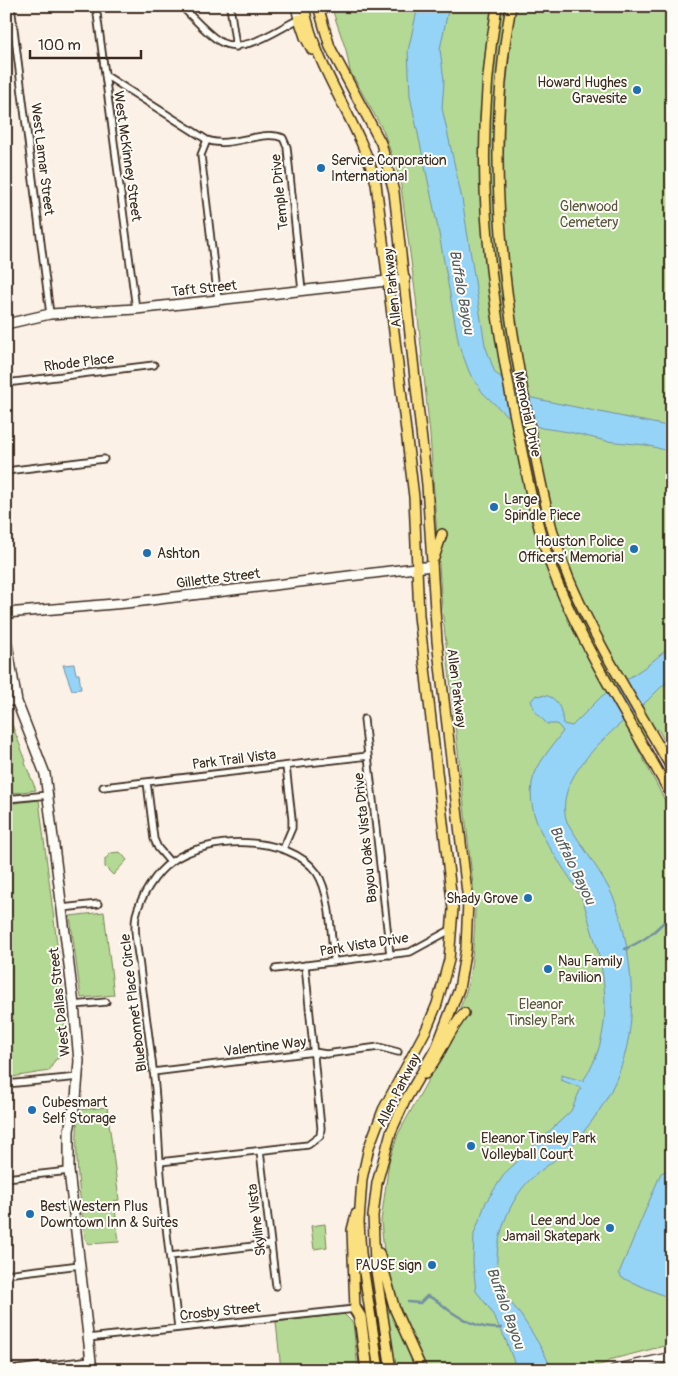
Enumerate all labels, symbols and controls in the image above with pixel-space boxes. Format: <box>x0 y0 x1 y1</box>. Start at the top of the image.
scale bar <box>30 28 141 60</box>
text: 100 m <box>38 36 81 55</box>
place label: Howard Hughes Gravesite <box>537 74 628 107</box>
marker: Howard Hughes Gravesite <box>631 84 643 96</box>
street label: West McKinney Street <box>110 90 145 223</box>
street label: West Lamar Street <box>27 102 58 217</box>
place label: Service Corporation International <box>331 152 447 185</box>
street label: Temple Drive <box>267 153 292 231</box>
marker: Service Corporation International <box>315 162 327 174</box>
park label: Glenwood Cemetery <box>560 198 618 231</box>
street label: Allen Parkway <box>380 247 405 329</box>
water label: Buffalo Bayou <box>445 248 479 337</box>
street label: Taft Street <box>170 277 238 300</box>
street label: Rhode Place <box>43 350 115 375</box>
street label: Memorial Drive <box>510 370 545 459</box>
place label: Large Spindle Piece <box>504 491 580 524</box>
marker: Large Spindle Piece <box>488 501 500 513</box>
place label: Houston Police Officers' Memorial <box>518 533 624 566</box>
marker: Houston Police Officers' Memorial <box>628 543 640 555</box>
place label: Ashton <box>157 545 200 562</box>
marker: Ashton <box>141 547 153 559</box>
street label: Gillette Street <box>175 565 261 592</box>
street label: Allen Parkway <box>443 647 470 729</box>
street label: Park Trail Vista <box>191 746 277 773</box>
street label: Bayou Oaks Vista Drive <box>350 772 381 904</box>
water label: Buffalo Bayou <box>545 823 600 909</box>
place label: Shady Grove <box>446 890 518 907</box>
marker: Shady Grove <box>522 892 534 904</box>
street label: Park Vista Drive <box>318 929 410 960</box>
street label: Bluebonnet Place Circle <box>117 933 150 1073</box>
street label: West Dallas Street <box>45 946 74 1057</box>
place label: Nau Family Pavilion <box>558 953 622 986</box>
marker: Nau Family Pavilion <box>542 963 554 975</box>
park label: Eleanor Tinsley Park <box>507 996 575 1029</box>
street label: Valentine Way <box>223 1033 307 1060</box>
street label: Allen Parkway <box>373 1051 424 1130</box>
place label: Cubesmart Self Storage <box>42 1094 116 1127</box>
marker: Cubesmart Self Storage <box>26 1104 38 1116</box>
place label: Eleanor Tinsley Park Volleyball Court <box>481 1130 596 1163</box>
marker: Eleanor Tinsley Park Volleyball Court <box>465 1140 477 1152</box>
street label: Skyline Vista <box>244 1183 269 1257</box>
place label: Best Western Plus Downtown Inn & Suites <box>40 1198 179 1231</box>
marker: Best Western Plus Downtown Inn & Suites <box>24 1208 36 1220</box>
place label: Lee and Joe Jamail Skatepark <box>502 1212 600 1245</box>
marker: Lee and Joe Jamail Skatepark <box>604 1222 616 1234</box>
place label: PAUSE sign <box>355 1257 422 1274</box>
marker: PAUSE sign <box>426 1259 438 1271</box>
water label: Buffalo Bayou <box>482 1265 530 1353</box>
street label: Crosby Street <box>179 1299 262 1324</box>

